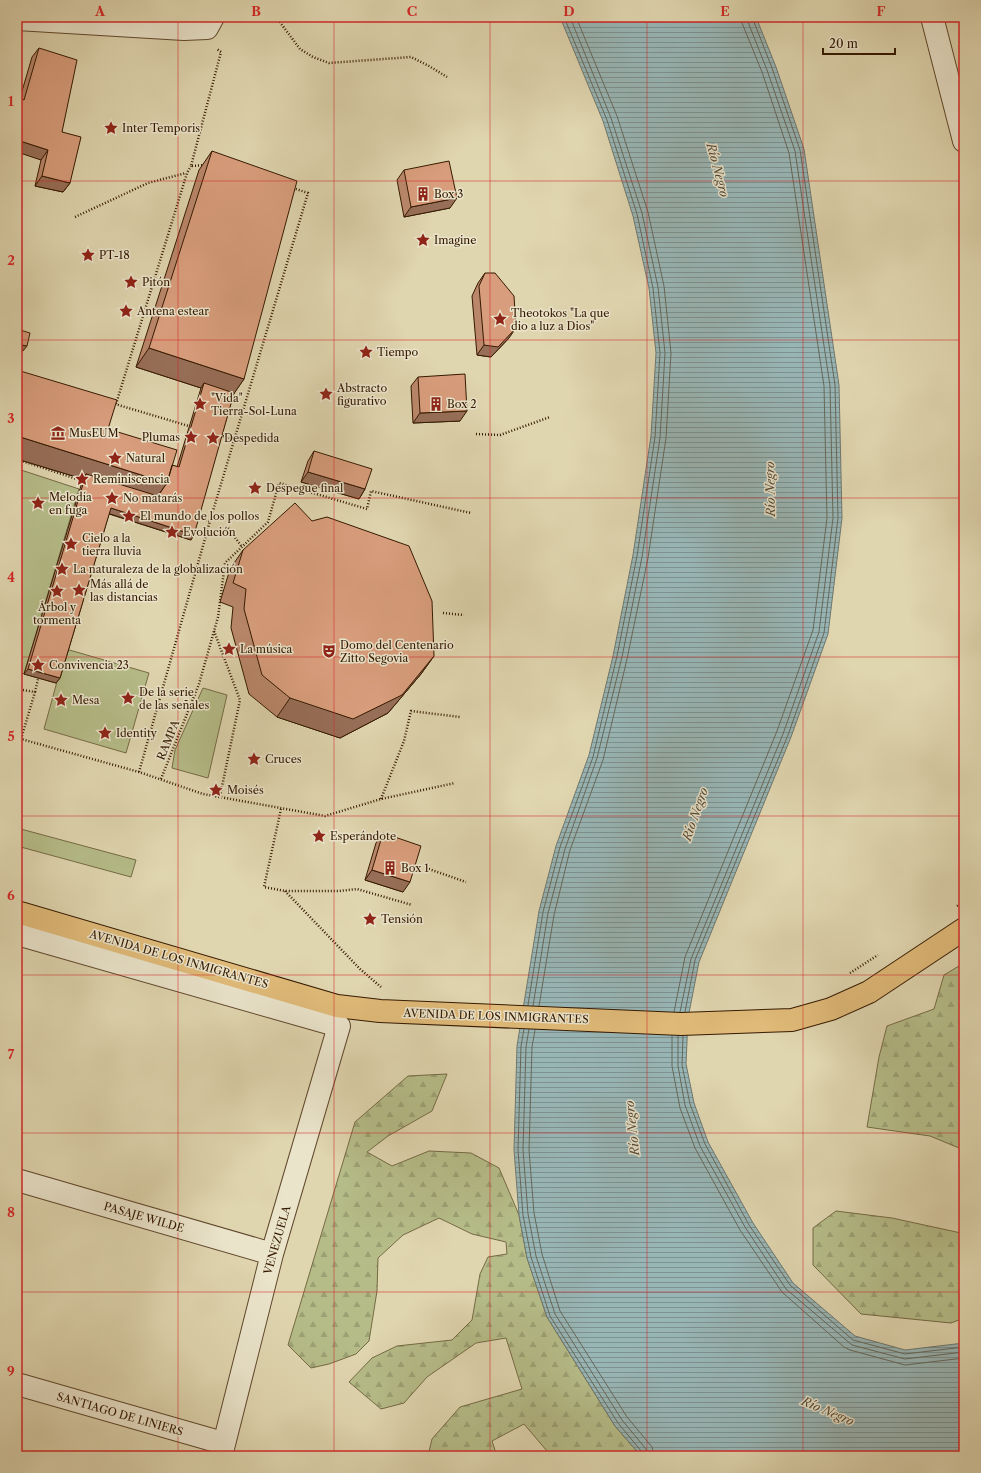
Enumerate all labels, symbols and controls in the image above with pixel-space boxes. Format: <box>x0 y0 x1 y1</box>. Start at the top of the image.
text: A <box>94 3 106 19</box>
text: B <box>251 3 261 19</box>
text: C <box>407 3 417 19</box>
text: D <box>563 3 575 19</box>
text: E <box>720 3 730 19</box>
text: F <box>877 3 886 19</box>
scale bar <box>823 30 895 56</box>
text: 20 m <box>829 36 858 51</box>
text: 1 <box>8 93 14 109</box>
place icon: Inter Temporis <box>103 120 119 136</box>
place label: Inter Temporis <box>122 121 200 135</box>
water label: Río Negro <box>703 140 732 199</box>
building icon: Box 3 <box>415 186 431 202</box>
place label: Box 3 <box>434 187 463 201</box>
place icon: Imagine <box>415 232 431 248</box>
place label: Imagine <box>434 233 476 247</box>
place icon: PT-18 <box>80 247 96 263</box>
place label: PT-18 <box>99 248 130 262</box>
text: 2 <box>7 252 15 268</box>
place icon: Pitón <box>123 274 139 290</box>
place label: Pitón <box>142 275 170 289</box>
place icon: Antena estear <box>118 303 134 319</box>
place label: Antena estear <box>136 304 209 318</box>
place label: Theotokos "La que dio a luz a Dios" <box>511 306 609 333</box>
place icon: Theotokos "La que dio a luz a Dios" <box>492 311 508 327</box>
place icon: Tiempo <box>358 344 374 360</box>
place label: Tiempo <box>377 345 419 359</box>
place label: Abstracto figurativo <box>336 381 387 408</box>
place icon: Abstracto figurativo <box>318 386 334 402</box>
place label: "Vida" Tierra-Sol-Luna <box>211 391 297 418</box>
place icon: "Vida" Tierra-Sol-Luna <box>192 396 208 412</box>
building icon: Box 2 <box>428 396 444 412</box>
place label: Box 2 <box>447 397 477 411</box>
text: 3 <box>7 410 15 426</box>
museum icon: MusEUM <box>50 425 66 441</box>
place label: MusEUM <box>69 426 119 440</box>
place icon: Plumas <box>183 429 199 445</box>
place label: Plumas <box>142 430 180 444</box>
place icon: Despedida <box>205 430 221 446</box>
place label: Despedida <box>224 431 280 445</box>
place icon: Natural <box>107 450 123 466</box>
place label: Natural <box>126 451 166 465</box>
water label: Río Negro <box>762 461 778 518</box>
place icon: Reminiscencia <box>74 471 90 487</box>
place label: Reminiscencia <box>93 472 170 486</box>
place icon: Despegue final <box>247 480 263 496</box>
place label: Despegue final <box>266 481 344 495</box>
place label: Melodía en fuga <box>49 490 92 517</box>
place icon: No matarás <box>104 490 120 506</box>
place label: No matarás <box>123 491 183 505</box>
place icon: Melodía en fuga <box>30 495 46 511</box>
place icon: El mundo de los pollos <box>121 508 137 524</box>
place label: El mundo de los pollos <box>140 509 259 523</box>
place icon: Evolución <box>164 524 180 540</box>
place label: Evolución <box>183 525 236 539</box>
place label: Cielo a la tierra lluvia <box>82 531 142 558</box>
place icon: Cielo a la tierra lluvia <box>63 536 79 552</box>
place icon: La naturaleza de la globalización <box>54 561 70 577</box>
place label: La naturaleza de la globalización <box>73 562 243 576</box>
text: 4 <box>7 569 15 585</box>
place label: Más allá de las distancias <box>90 577 158 604</box>
place icon: Más allá de las distancias <box>71 582 87 598</box>
place icon: Árbol y tormenta <box>49 583 65 599</box>
place label: Árbol y tormenta <box>33 600 81 627</box>
place label: Domo del Centenario Zitto Segovia <box>340 638 454 665</box>
place icon: La música <box>221 641 237 657</box>
place label: La música <box>240 642 293 656</box>
theatre icon: Domo del Centenario Zitto Segovia <box>321 643 337 659</box>
place icon: Convivencia 23 <box>30 657 46 673</box>
place label: Convivencia 23 <box>49 658 129 672</box>
place label: De la serie de las señales <box>139 685 210 712</box>
place icon: De la serie de las señales <box>120 690 136 706</box>
place icon: Mesa <box>53 692 69 708</box>
place label: Mesa <box>72 693 100 707</box>
street label: RAMPA <box>154 717 183 762</box>
place icon: Identity <box>97 725 113 741</box>
place label: Identity <box>116 726 158 740</box>
text: 5 <box>7 728 15 744</box>
place icon: Cruces <box>246 751 262 767</box>
place label: Cruces <box>265 752 302 766</box>
place icon: Moisés <box>208 782 224 798</box>
place label: Moisés <box>227 783 264 797</box>
water label: Río Negro <box>679 785 711 843</box>
place icon: Esperándote <box>311 828 327 844</box>
place label: Esperándote <box>330 829 396 843</box>
building icon: Box 1 <box>382 860 398 876</box>
place label: Box 1 <box>401 861 429 875</box>
text: 6 <box>7 887 15 903</box>
place icon: Tensión <box>362 911 378 927</box>
place label: Tensión <box>381 912 423 926</box>
street label: AVENIDA DE LOS INMIGRANTES <box>87 926 270 991</box>
street label: AVENIDA DE LOS INMIGRANTES <box>402 1006 589 1026</box>
text: 7 <box>8 1046 15 1062</box>
water label: Río Negro <box>622 1099 642 1157</box>
street label: PASAJE WILDE <box>102 1199 186 1235</box>
street label: VENEZUELA <box>260 1203 294 1277</box>
text: 8 <box>7 1204 15 1220</box>
text: 9 <box>7 1363 15 1379</box>
street label: SANTIAGO DE LINIERS <box>55 1389 185 1439</box>
water label: Río Negro <box>799 1393 857 1429</box>

